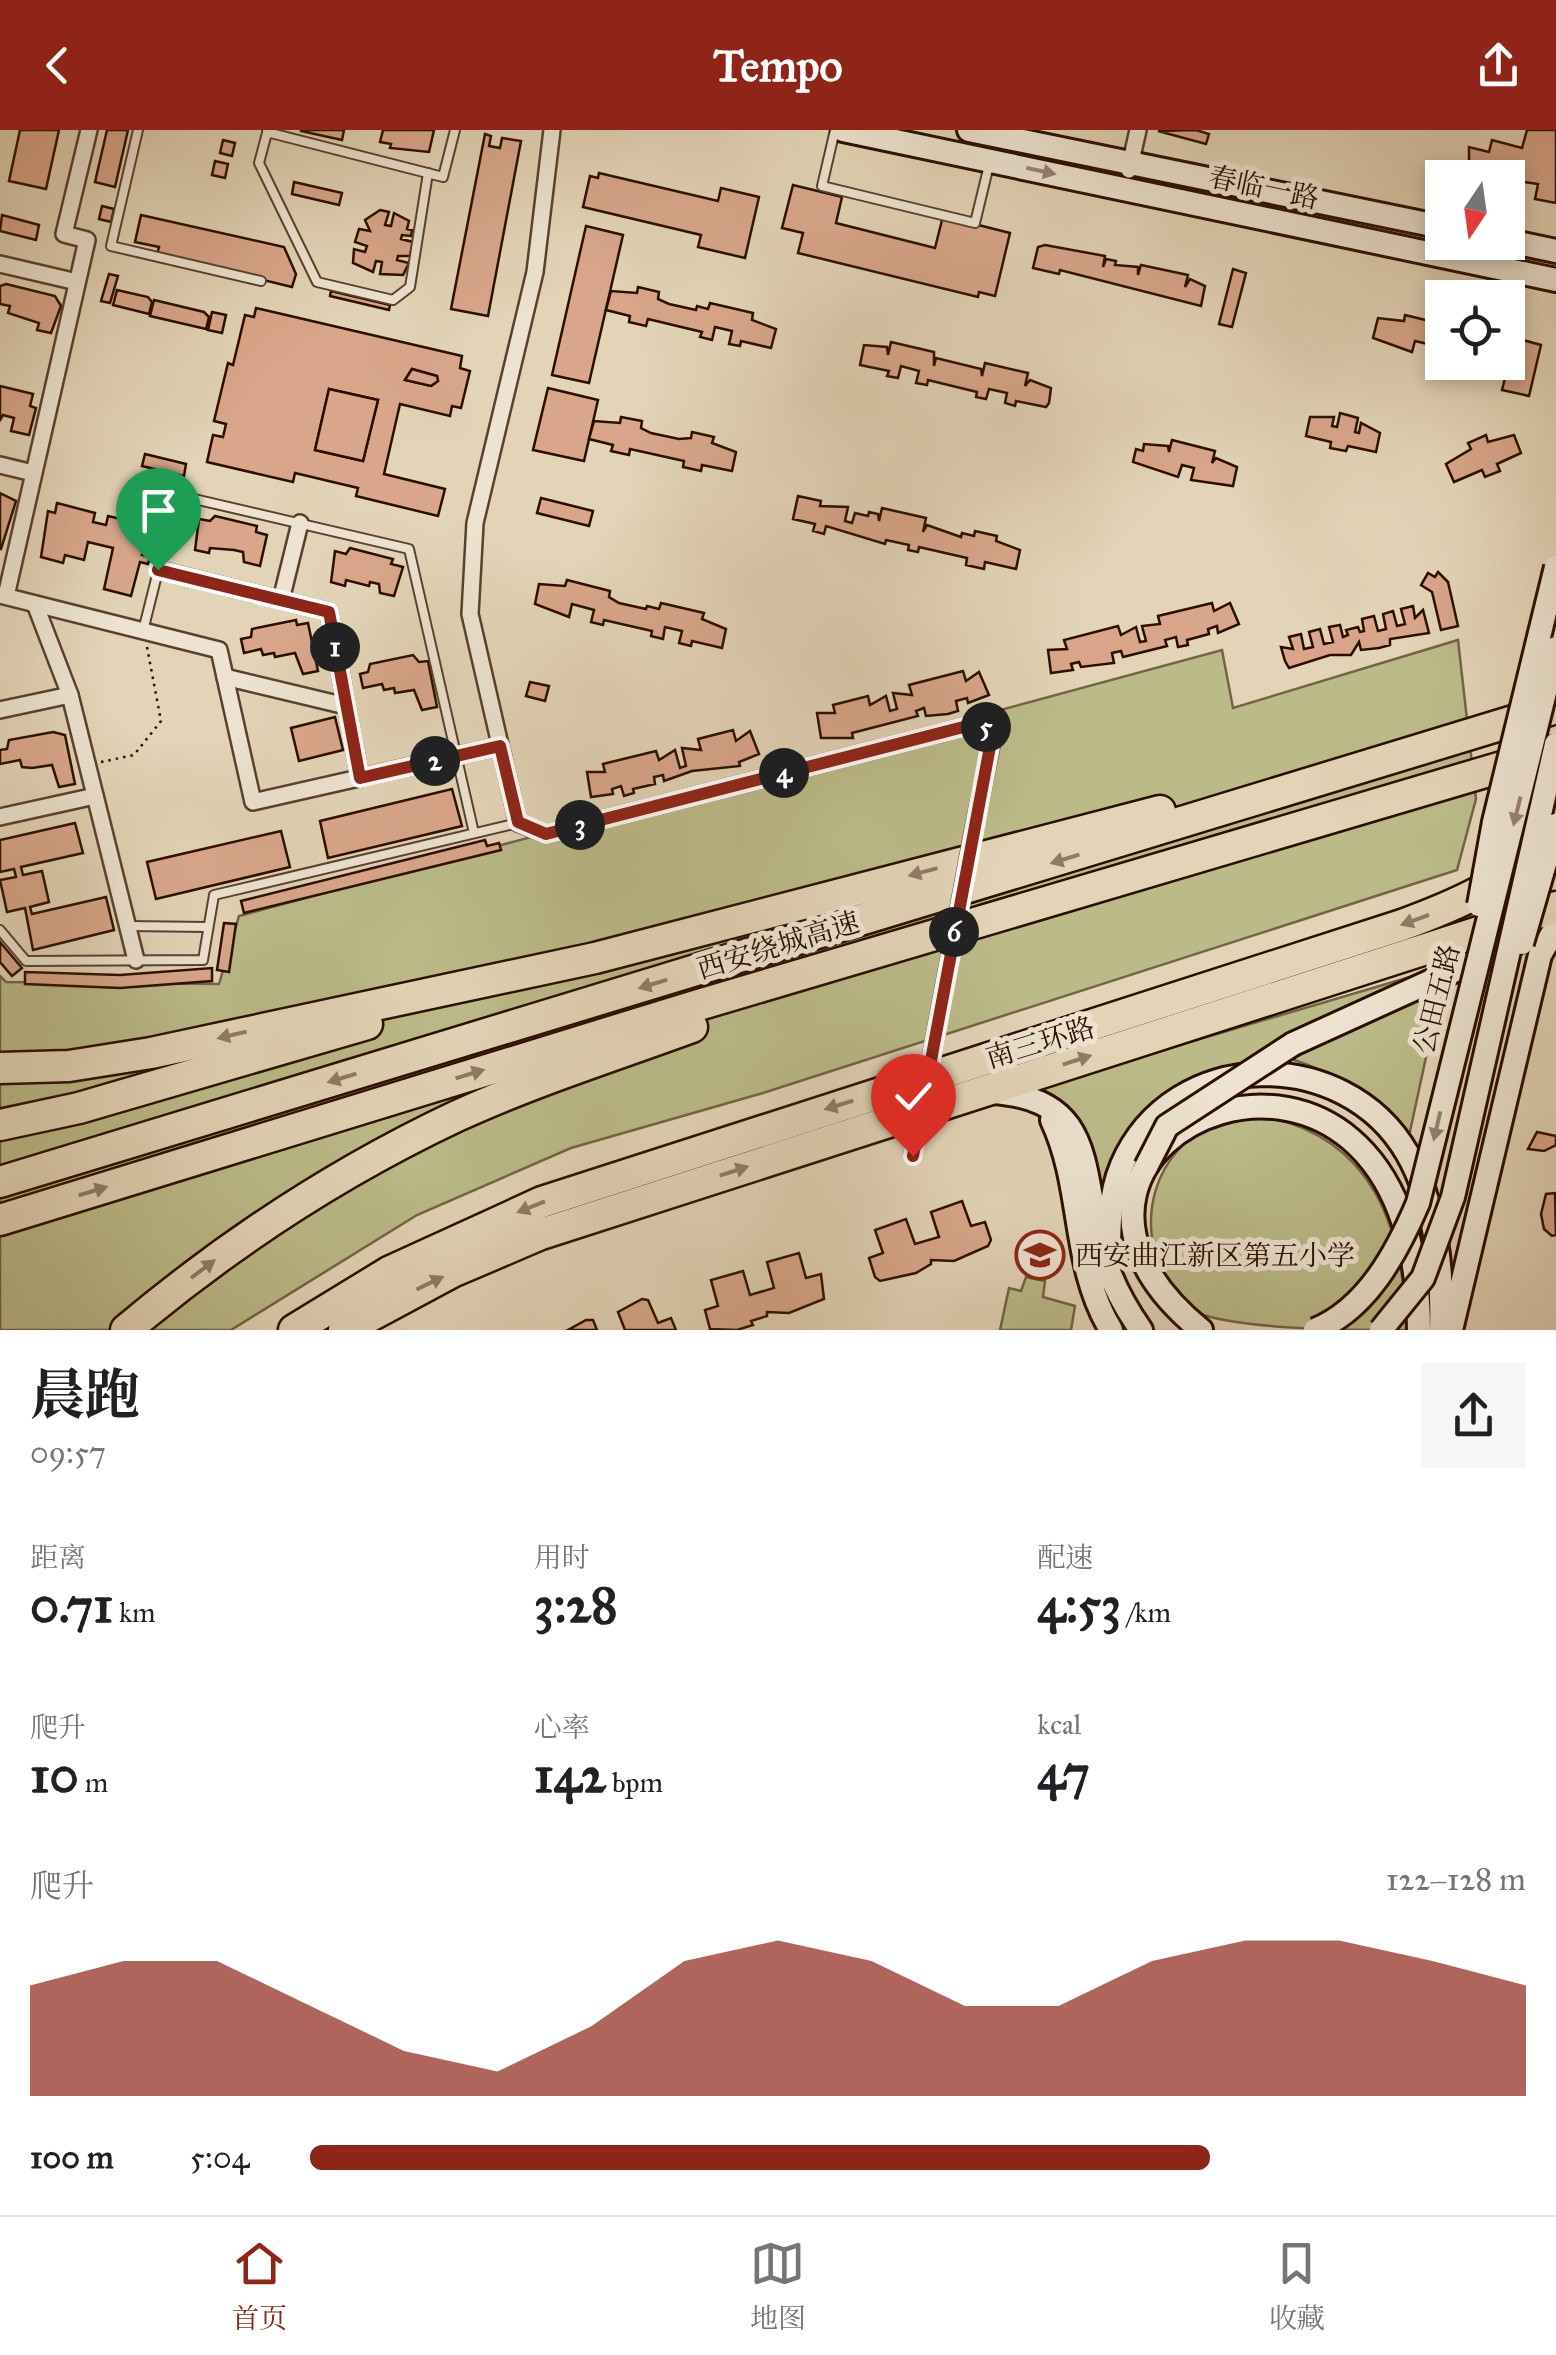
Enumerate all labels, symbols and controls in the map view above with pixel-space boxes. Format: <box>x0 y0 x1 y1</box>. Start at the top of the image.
icon: back <box>30 38 85 93</box>
text: Tempo <box>713 38 843 93</box>
icon: share <box>1471 38 1526 93</box>
street label: 春临一路 <box>1205 159 1322 216</box>
north arrow <box>1425 160 1525 260</box>
map controls <box>1425 160 1525 380</box>
one-way arrow <box>1026 164 1057 179</box>
button: locate <box>1425 280 1525 380</box>
pin <box>116 468 201 571</box>
icon: arrive <box>131 483 186 538</box>
pin: 1 <box>310 622 360 672</box>
text: 1 <box>329 629 341 664</box>
pin: 5 <box>961 702 1011 752</box>
text: 5 <box>979 709 993 744</box>
pin: 2 <box>410 736 460 786</box>
text: 2 <box>428 743 442 778</box>
pin: 4 <box>759 748 809 798</box>
text: 4 <box>776 755 792 790</box>
one-way arrow <box>1508 795 1524 826</box>
pin: 3 <box>555 800 605 850</box>
text: 3 <box>574 807 586 842</box>
one-way arrow <box>1049 852 1080 867</box>
one-way arrow <box>907 864 938 880</box>
street label: 西安绕城高速 <box>693 904 864 987</box>
pin: 6 <box>929 907 979 957</box>
one-way arrow <box>1400 913 1430 928</box>
text: 6 <box>947 914 961 949</box>
street label: 公田五路 <box>1406 941 1467 1058</box>
one-way arrow <box>638 977 668 992</box>
street label: 南三环路 <box>981 1009 1099 1076</box>
one-way arrow <box>217 1028 248 1044</box>
one-way arrow <box>1062 1052 1093 1067</box>
pin <box>871 1054 956 1157</box>
one-way arrow <box>456 1066 486 1081</box>
icon: check <box>886 1069 941 1124</box>
one-way arrow <box>327 1071 357 1086</box>
one-way arrow <box>824 1098 854 1113</box>
one-way arrow <box>1429 1111 1445 1142</box>
one-way arrow <box>720 1162 750 1177</box>
one-way arrow <box>79 1183 109 1198</box>
one-way arrow <box>515 1199 545 1215</box>
school or university icon: 西安曲江新区第五小学 <box>1014 1229 1066 1281</box>
place label: 西安曲江新区第五小学 <box>1075 1238 1355 1273</box>
one-way arrow <box>190 1260 216 1280</box>
one-way arrow <box>416 1275 445 1292</box>
text: 晨跑 <box>30 1362 140 1429</box>
button: share <box>1421 1363 1526 1468</box>
text: 09:57 <box>30 1433 106 1472</box>
text: 距离 <box>30 1540 86 1575</box>
text: 用时 <box>534 1540 590 1575</box>
text: 配速 <box>1037 1540 1093 1575</box>
text: 0.71 <box>30 1575 113 1636</box>
text: 3:28 <box>534 1575 618 1636</box>
text: 4:53 <box>1037 1575 1121 1636</box>
text: km <box>113 1595 156 1630</box>
text: /km <box>1121 1595 1171 1630</box>
text: kcal <box>1037 1707 1081 1742</box>
text: 爬升 <box>30 1710 86 1745</box>
text: 心率 <box>534 1710 590 1745</box>
text: 47 <box>1037 1742 1090 1803</box>
text: 10 <box>30 1745 79 1806</box>
text: 142 <box>534 1745 606 1806</box>
text: m <box>79 1765 108 1800</box>
text: bpm <box>606 1765 663 1800</box>
text: 122–128 m <box>1386 1860 1526 1899</box>
text: 爬升 <box>30 1867 94 1906</box>
text: 100 m <box>30 2138 114 2177</box>
text: 5:04 <box>190 2138 249 2177</box>
tab: 首页 <box>231 2236 287 2336</box>
tab: 地图 <box>750 2236 806 2336</box>
tab: 收藏 <box>1269 2236 1325 2336</box>

